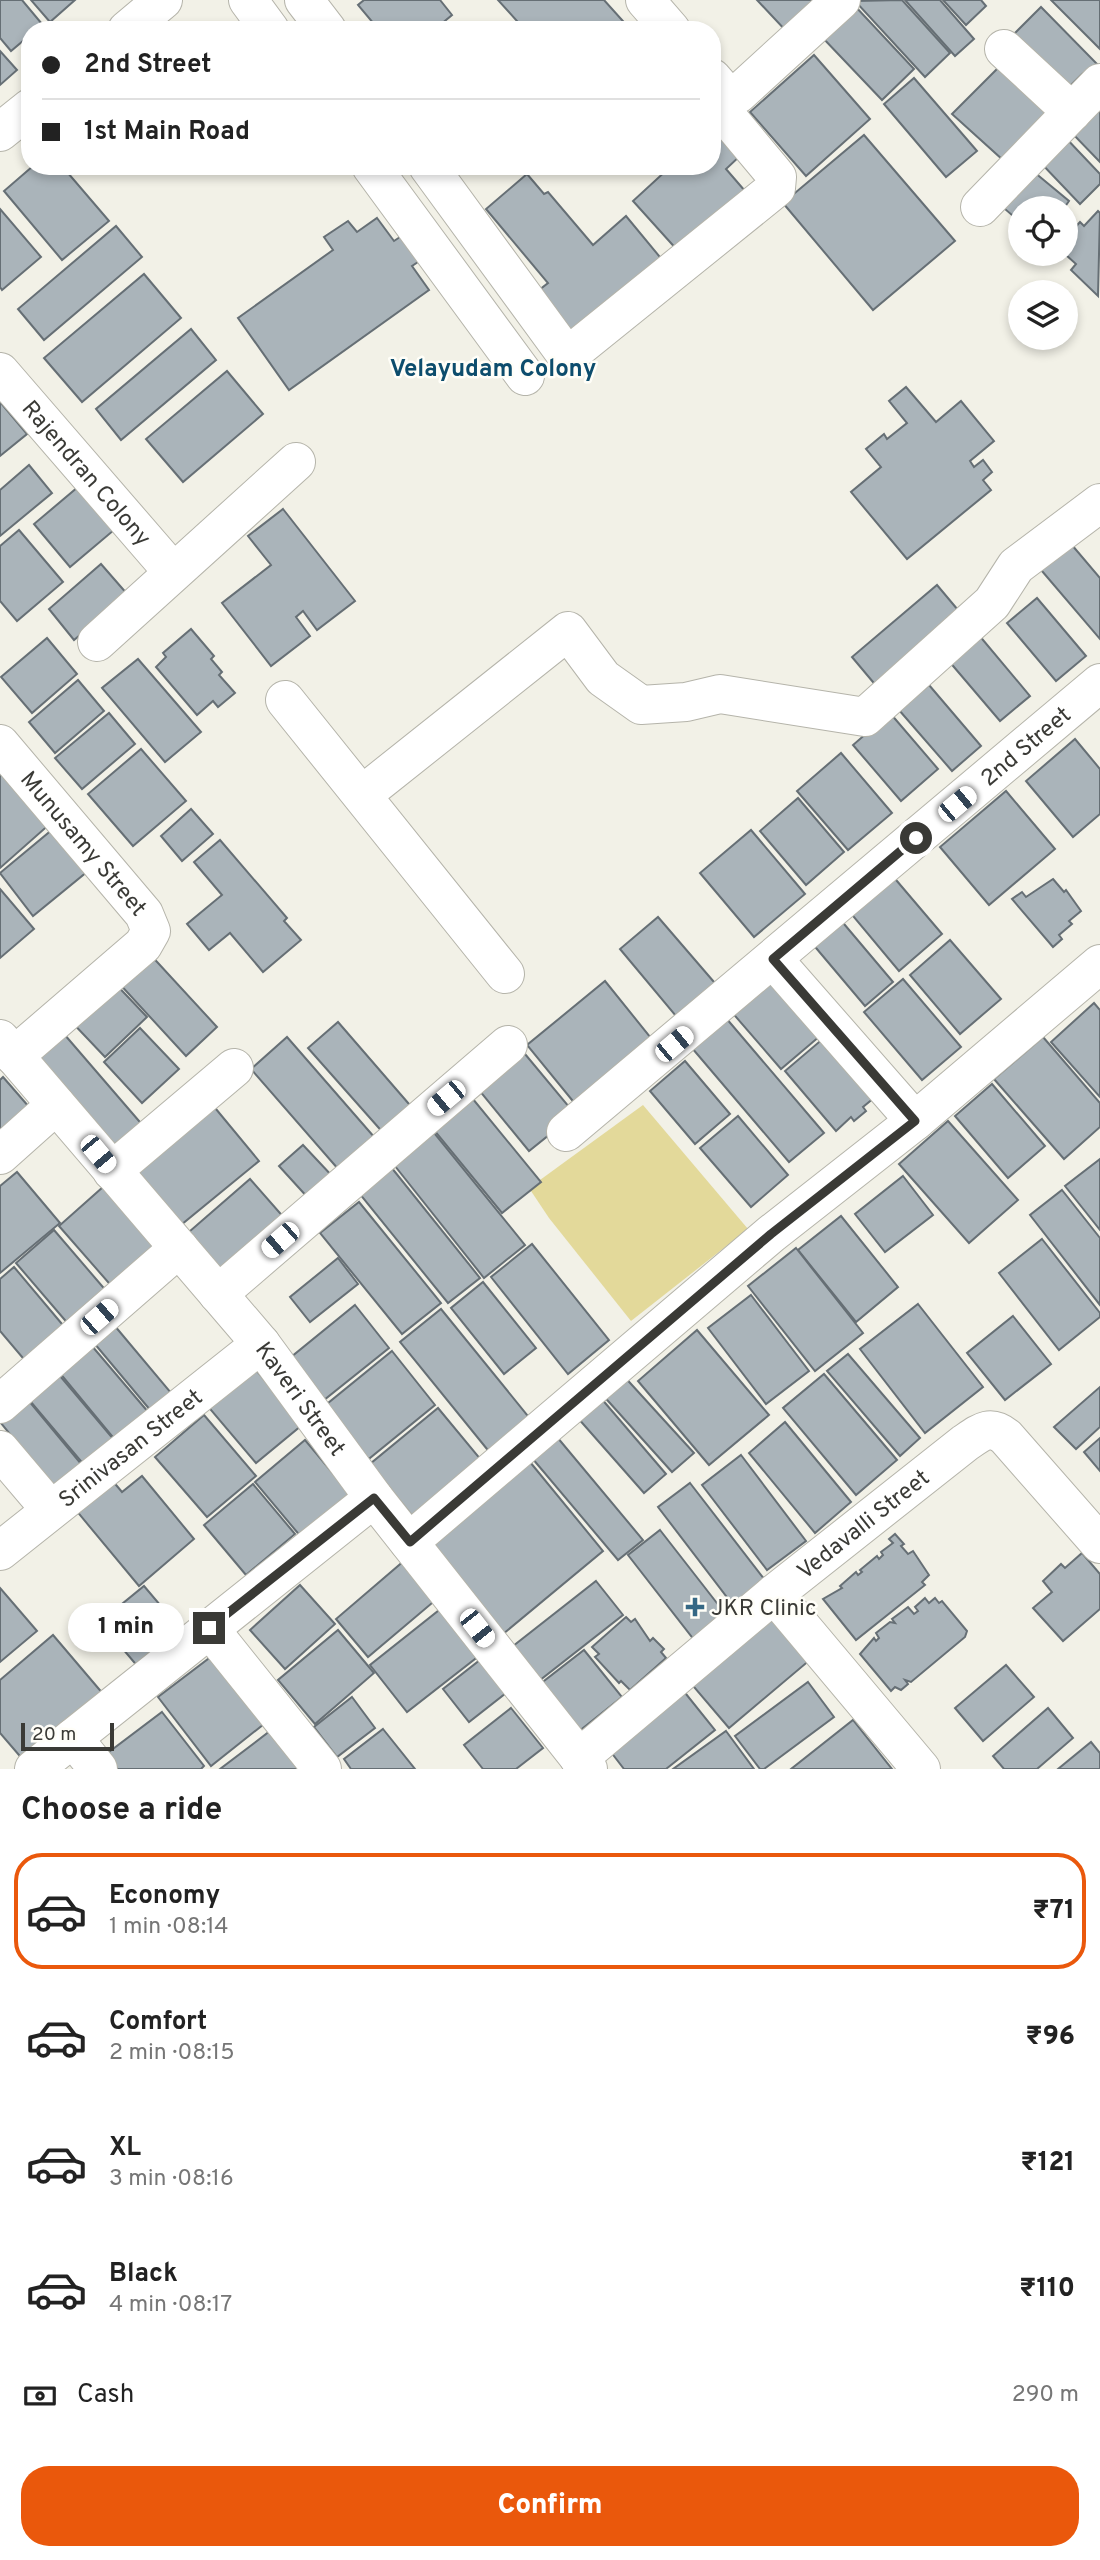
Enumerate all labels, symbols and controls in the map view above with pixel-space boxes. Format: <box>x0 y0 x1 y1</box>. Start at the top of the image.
text: 2nd Street <box>84 49 211 82</box>
text: 1st Main Road <box>84 116 250 149</box>
map controls <box>1008 196 1078 350</box>
button: locate <box>1008 196 1078 266</box>
button: layers <box>1008 280 1078 350</box>
district label: Velayudam Colony <box>390 355 596 385</box>
street label: Rajendran Colony <box>14 395 156 553</box>
street label: 2nd Street <box>976 702 1078 794</box>
street label: Munusamy Street <box>13 766 152 923</box>
car <box>935 782 980 826</box>
route start <box>900 822 932 854</box>
car <box>652 1022 697 1066</box>
car <box>424 1076 469 1120</box>
car <box>77 1131 120 1177</box>
car <box>258 1218 303 1262</box>
car <box>77 1295 122 1339</box>
street label: Kaveri Street <box>247 1337 350 1463</box>
street label: Srinivasan Street <box>54 1384 209 1516</box>
street label: Vedavalli Street <box>792 1465 936 1587</box>
place label: JKR Clinic <box>711 1595 816 1624</box>
marker: JKR Clinic <box>685 1597 705 1617</box>
callout: 1 min <box>69 1604 184 1652</box>
car <box>456 1605 499 1651</box>
route end <box>193 1612 225 1644</box>
text: 1 min <box>98 1613 154 1642</box>
scale bar <box>21 1720 114 1752</box>
text: 20 m <box>32 1723 76 1747</box>
text: Choose a ride <box>21 1791 222 1831</box>
icon: car <box>25 1880 88 1943</box>
text: Economy <box>109 1880 220 1913</box>
text: ₹71 <box>1033 1895 1075 1928</box>
text: 1 min · 08:14 <box>109 1913 228 1942</box>
icon: car <box>25 2006 88 2069</box>
text: Comfort <box>109 2006 207 2039</box>
text: ₹96 <box>1026 2021 1075 2054</box>
text: 2 min · 08:15 <box>109 2039 234 2068</box>
icon: car <box>25 2132 88 2195</box>
text: XL <box>109 2132 141 2165</box>
text: ₹121 <box>1021 2147 1075 2180</box>
text: 3 min · 08:16 <box>109 2165 234 2194</box>
icon: car <box>25 2258 88 2321</box>
text: Black <box>109 2258 178 2291</box>
text: ₹110 <box>1019 2273 1075 2306</box>
text: 4 min · 08:17 <box>109 2291 232 2320</box>
icon: cash <box>21 2377 59 2415</box>
text: Cash <box>77 2379 134 2412</box>
text: 290 m <box>1012 2381 1079 2410</box>
button: Confirm <box>21 2466 1079 2546</box>

